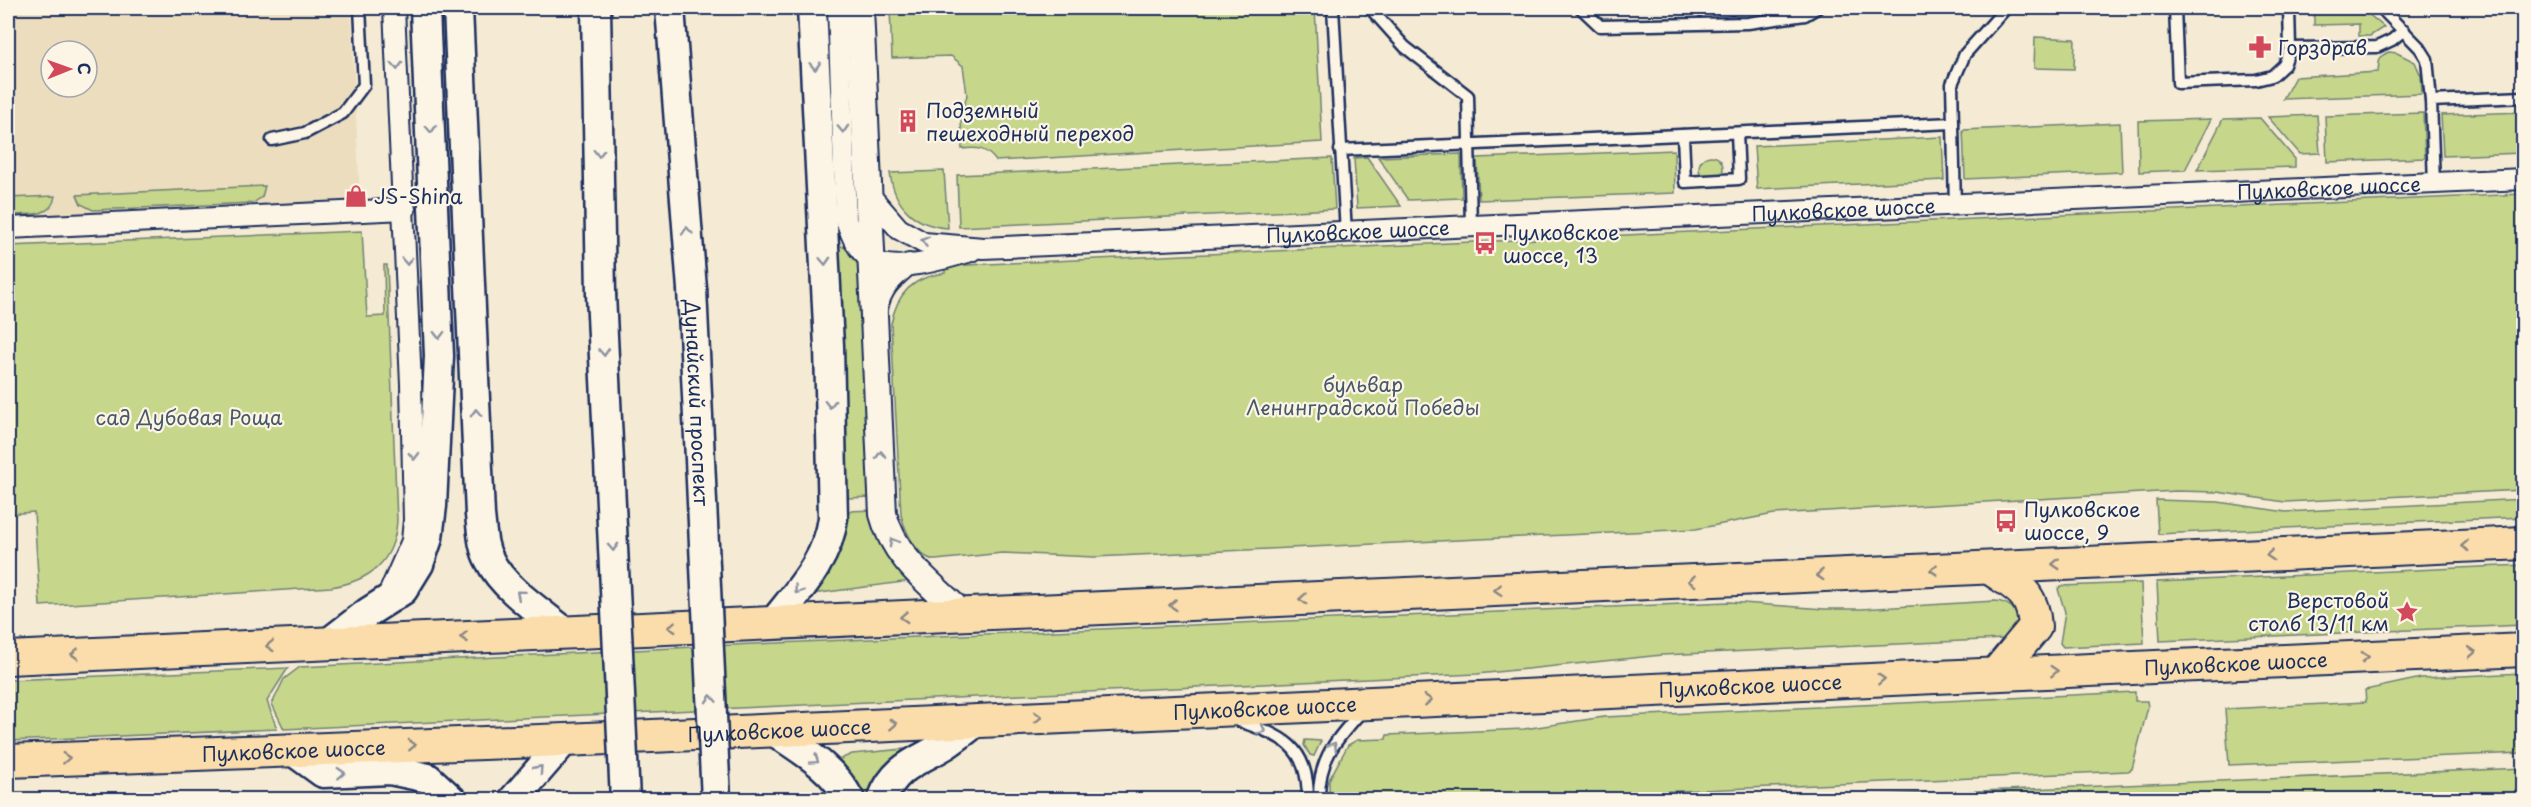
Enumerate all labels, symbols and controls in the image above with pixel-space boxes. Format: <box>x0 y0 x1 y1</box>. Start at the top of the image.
place label: Горздрав <box>2278 32 2367 62</box>
pharmacy icon: Горздрав <box>2247 34 2273 60</box>
north arrow <box>39 39 99 99</box>
one-way arrow <box>391 61 404 70</box>
one-way arrow <box>808 61 821 70</box>
text: С <box>73 62 97 75</box>
place label: Подземный пешеходный переход <box>926 95 1134 148</box>
building icon: Подземный пешеходный переход <box>895 108 921 134</box>
one-way arrow <box>424 124 437 133</box>
one-way arrow <box>836 124 849 133</box>
one-way arrow <box>592 149 605 158</box>
street label: Пулковское шоссе <box>2236 169 2421 207</box>
place label: JS-Shina <box>374 181 463 211</box>
shop icon: JS-Shina <box>343 183 369 209</box>
street label: Пулковское шоссе <box>1751 190 1936 229</box>
street label: Пулковское шоссе <box>1265 212 1450 250</box>
place label: Пулковское шоссе, 13 <box>1503 217 1619 270</box>
one-way arrow <box>681 226 694 235</box>
bus stop icon: Пулковское шоссе, 13 <box>1472 230 1498 256</box>
one-way arrow <box>920 236 930 249</box>
one-way arrow <box>400 256 413 265</box>
one-way arrow <box>818 256 831 265</box>
street label: Дунайский проспект <box>677 298 717 507</box>
one-way arrow <box>432 331 445 340</box>
one-way arrow <box>597 347 610 356</box>
park label: бульвар Ленинградской Победы <box>1246 369 1480 422</box>
one-way arrow <box>824 400 837 409</box>
park label: сад Дубовая Роща <box>96 402 283 432</box>
one-way arrow <box>470 408 482 417</box>
one-way arrow <box>407 451 420 460</box>
one-way arrow <box>874 451 887 460</box>
place label: Пулковское шоссе, 9 <box>2024 494 2140 547</box>
bus stop icon: Пулковское шоссе, 9 <box>1993 508 2019 534</box>
one-way arrow <box>889 538 901 548</box>
one-way arrow <box>2461 539 2470 552</box>
one-way arrow <box>607 542 620 551</box>
one-way arrow <box>2266 548 2275 561</box>
one-way arrow <box>2051 558 2060 571</box>
one-way arrow <box>1930 564 1939 577</box>
one-way arrow <box>1815 569 1824 582</box>
one-way arrow <box>1688 574 1697 587</box>
one-way arrow <box>794 583 805 594</box>
one-way arrow <box>1493 583 1502 596</box>
place label: Верстовой столб 13/11 км <box>2248 585 2389 638</box>
one-way arrow <box>516 590 527 601</box>
one-way arrow <box>1298 592 1307 605</box>
one-way arrow <box>1168 598 1177 611</box>
place icon: Верстовой столб 13/11 км <box>2394 599 2420 625</box>
one-way arrow <box>899 610 908 623</box>
one-way arrow <box>668 621 677 634</box>
one-way arrow <box>460 630 469 643</box>
one-way arrow <box>265 639 274 652</box>
street label: Пулковское шоссе <box>2143 644 2328 682</box>
one-way arrow <box>2467 645 2476 658</box>
one-way arrow <box>70 648 79 661</box>
one-way arrow <box>2360 650 2369 663</box>
one-way arrow <box>2050 665 2059 678</box>
street label: Пулковское шоссе <box>1658 666 1843 705</box>
one-way arrow <box>1876 673 1885 686</box>
street label: Пулковское шоссе <box>1172 689 1357 727</box>
one-way arrow <box>1424 693 1433 706</box>
one-way arrow <box>705 695 718 704</box>
street label: Пулковское шоссе <box>687 711 872 749</box>
one-way arrow <box>1033 711 1042 724</box>
one-way arrow <box>888 718 897 731</box>
one-way arrow <box>1256 723 1267 735</box>
street label: Пулковское шоссе <box>201 732 386 769</box>
one-way arrow <box>407 739 416 752</box>
one-way arrow <box>1326 742 1337 752</box>
one-way arrow <box>61 751 70 764</box>
one-way arrow <box>809 753 820 764</box>
one-way arrow <box>532 765 543 776</box>
one-way arrow <box>336 766 345 779</box>

